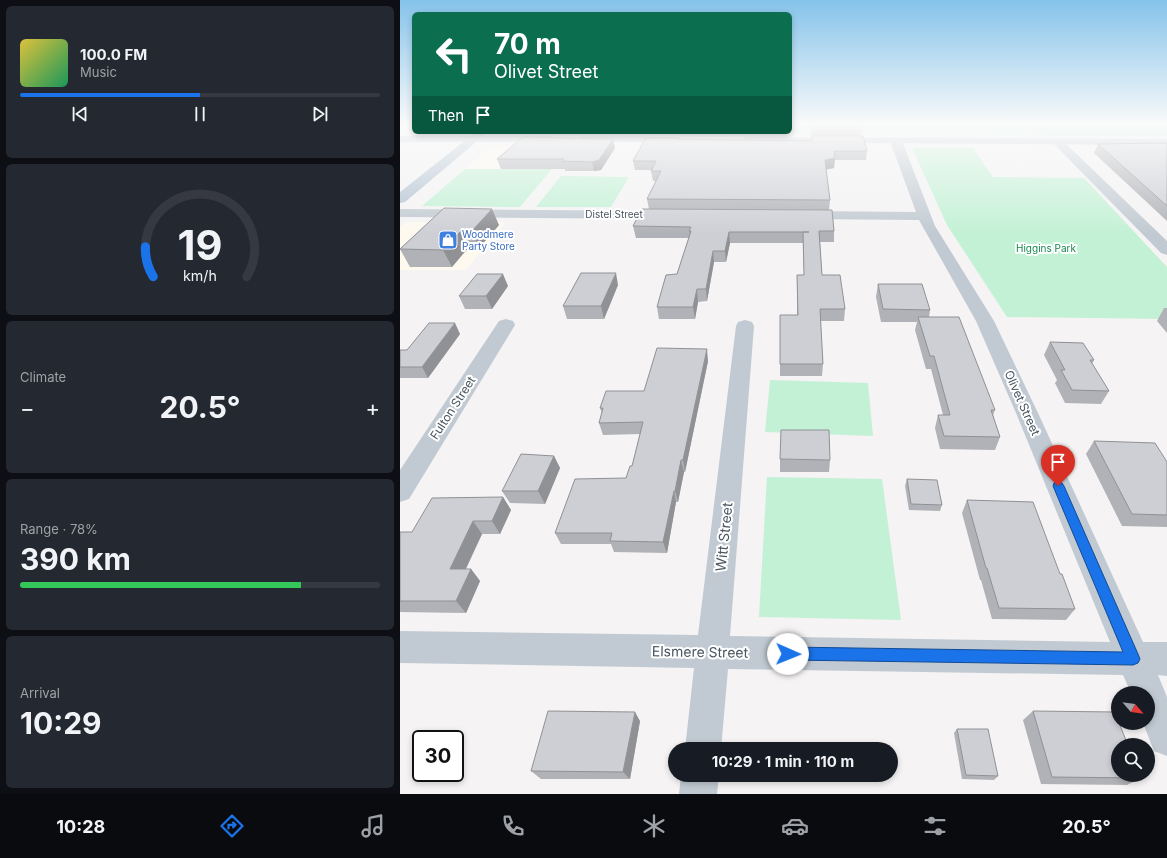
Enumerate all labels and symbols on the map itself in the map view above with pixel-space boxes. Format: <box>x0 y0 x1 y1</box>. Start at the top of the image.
street label: Distel Street <box>585 208 643 220</box>
place label: Woodmere Party Store <box>462 228 515 252</box>
shop icon: Woodmere Party Store <box>437 229 459 251</box>
park label: Higgins Park <box>1016 242 1076 254</box>
street label: Olivet Street <box>1001 368 1044 438</box>
street label: Fulton Street <box>427 373 479 442</box>
pin <box>1041 445 1075 486</box>
street label: Witt Street <box>711 501 736 572</box>
position arrow <box>767 633 809 675</box>
street label: Elsmere Street <box>652 642 749 661</box>
north arrow <box>1111 686 1155 730</box>
speed limit sign: 30 <box>412 730 464 782</box>

